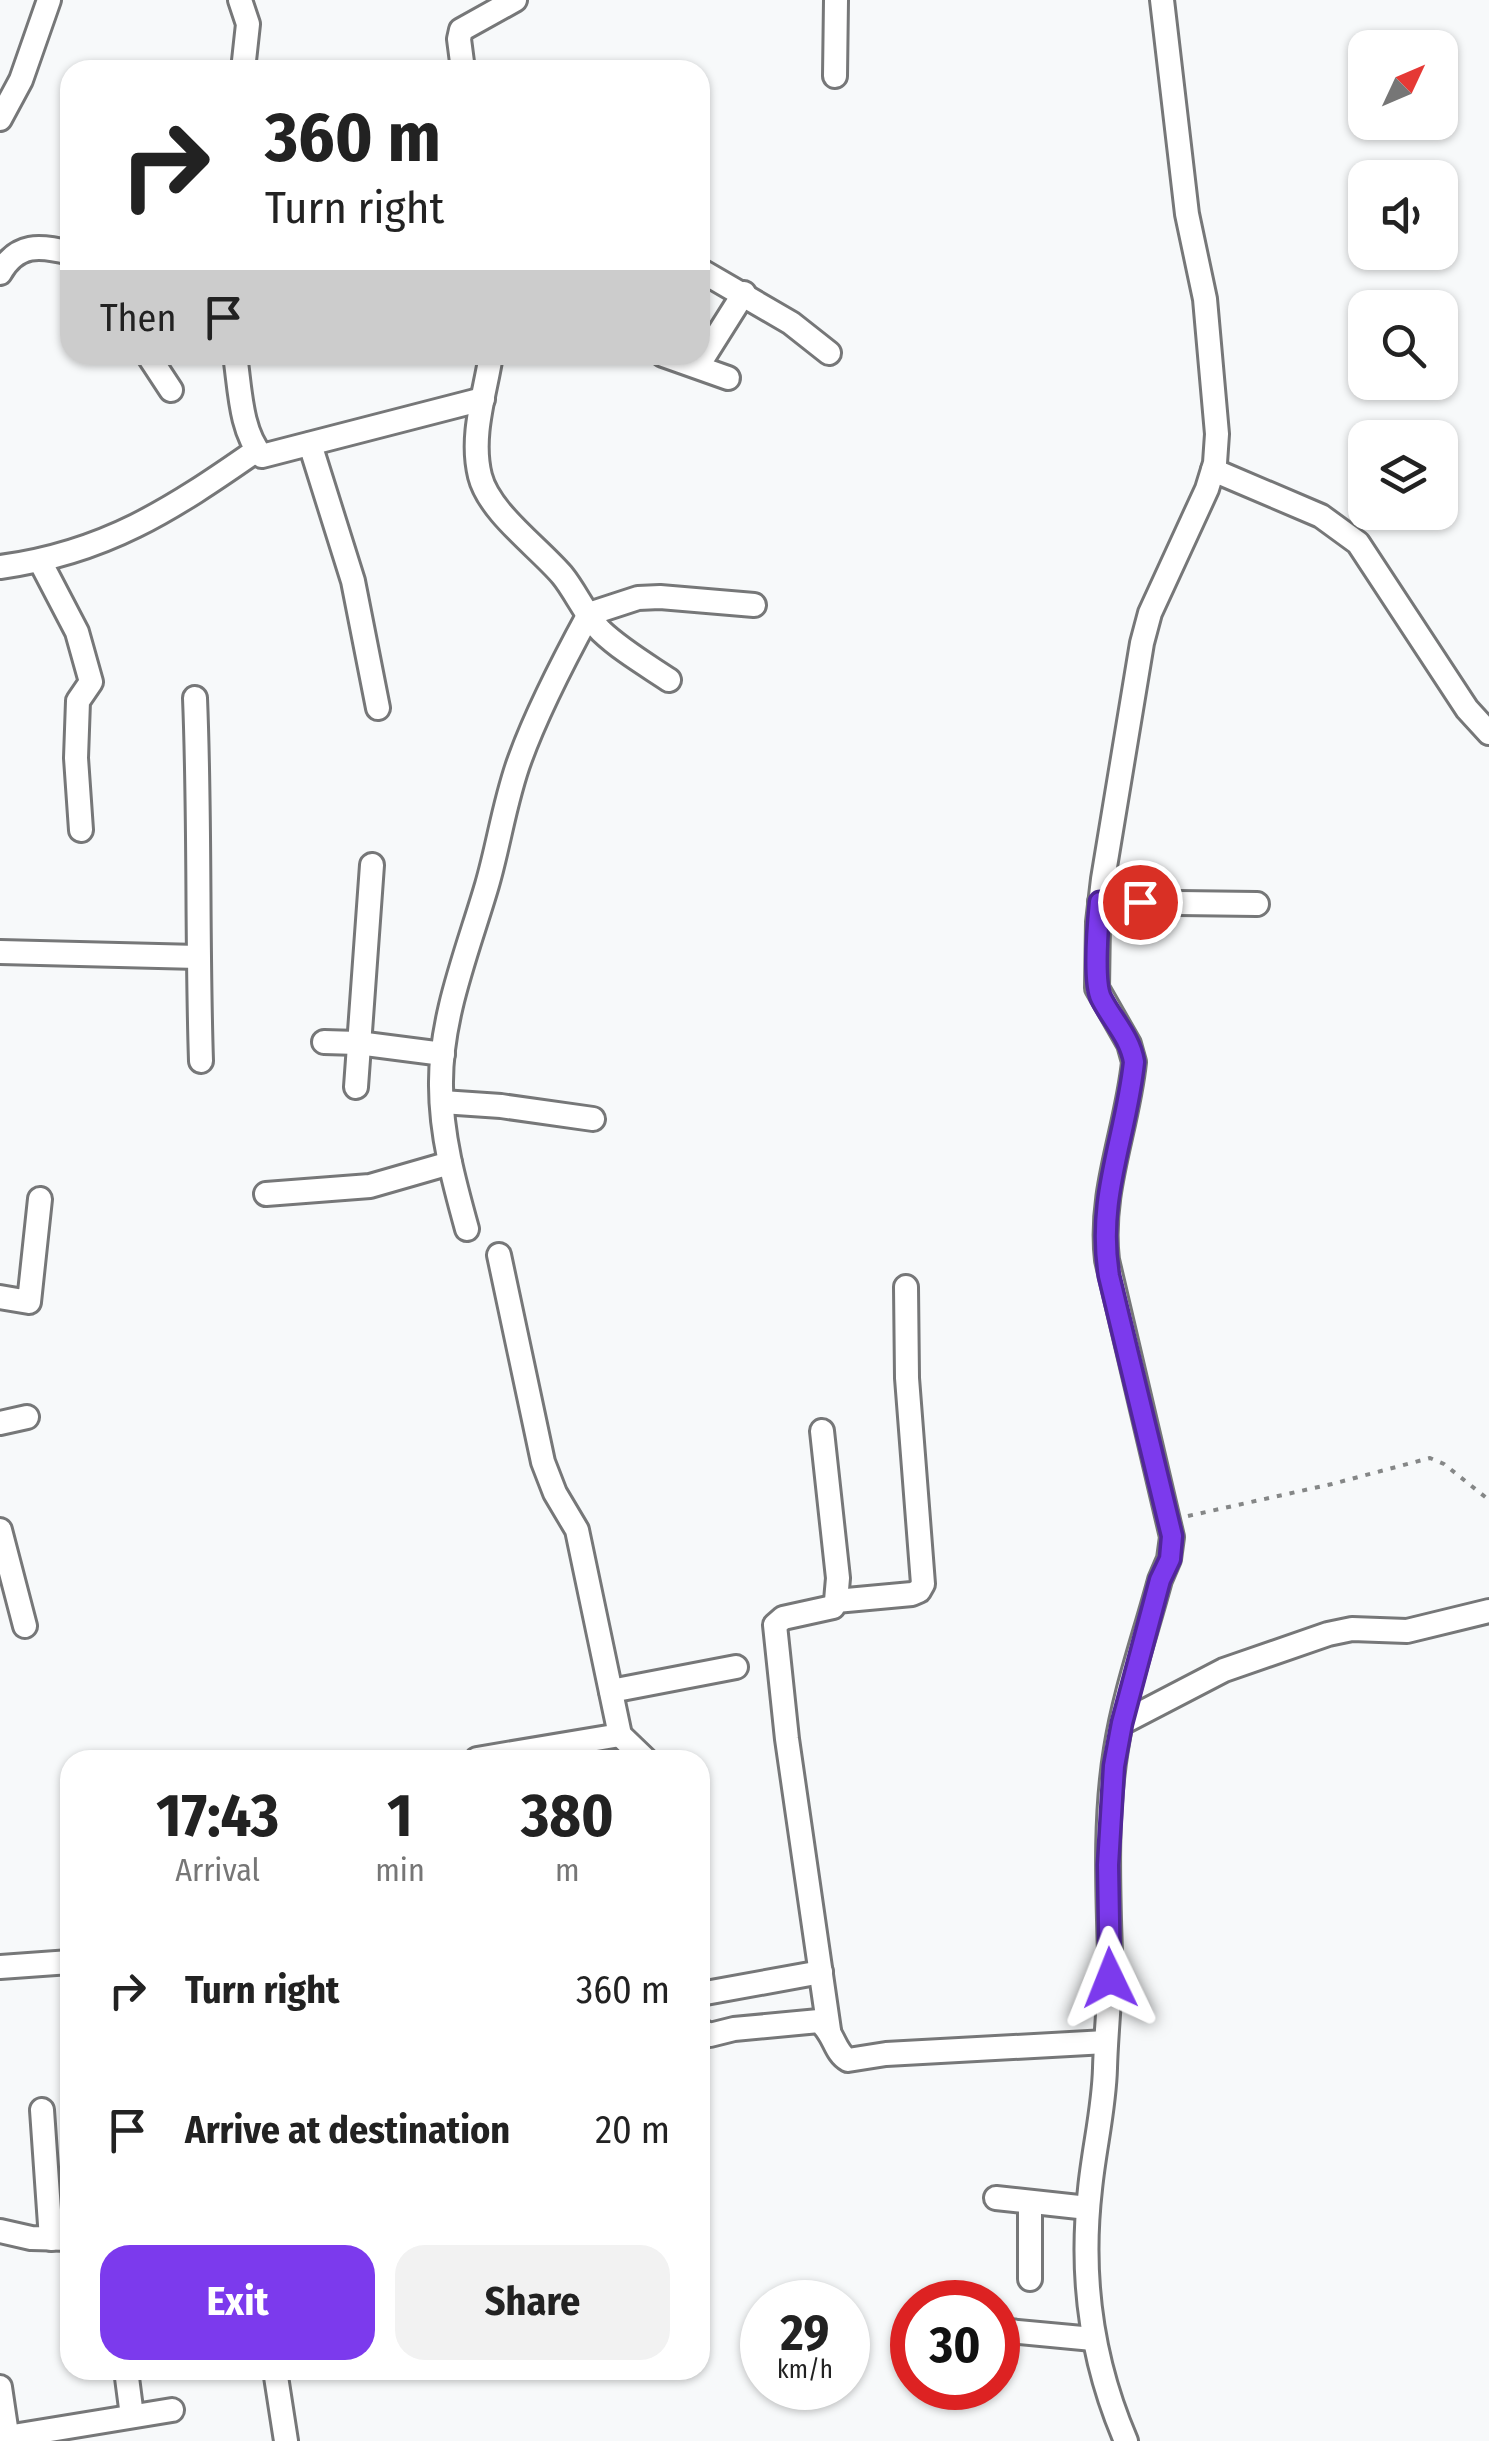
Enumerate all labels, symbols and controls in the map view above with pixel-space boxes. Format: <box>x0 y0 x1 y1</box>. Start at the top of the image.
north arrow <box>1348 30 1458 140</box>
map controls <box>1348 30 1458 530</box>
text: 360 m <box>265 96 441 180</box>
icon: right <box>100 100 230 230</box>
button: sound <box>1348 160 1458 270</box>
text: Turn right <box>265 181 444 235</box>
icon: arrive <box>196 290 251 345</box>
button: search <box>1348 290 1458 400</box>
text: Then <box>100 295 176 341</box>
button: layers <box>1348 420 1458 530</box>
pin <box>1098 860 1183 945</box>
icon: arrive <box>1113 875 1168 930</box>
text: 17:43 <box>156 1780 279 1852</box>
text: 1 <box>387 1780 413 1852</box>
text: 380 <box>521 1780 614 1852</box>
text: Arrival <box>175 1851 260 1889</box>
text: min <box>375 1851 425 1889</box>
text: m <box>555 1851 580 1889</box>
position arrow <box>1058 1926 1162 2030</box>
icon: right <box>100 1963 155 2018</box>
text: Turn right <box>185 1967 339 2013</box>
text: 360 m <box>576 1967 670 2013</box>
icon: arrive <box>100 2103 155 2158</box>
text: Arrive at destination <box>185 2107 510 2153</box>
text: 20 m <box>595 2107 670 2153</box>
button: Exit <box>100 2245 375 2360</box>
button: Share <box>395 2245 670 2360</box>
speed limit sign: 30 <box>890 2280 1020 2410</box>
text: 29 <box>781 2303 829 2363</box>
text: km/h <box>777 2355 833 2385</box>

